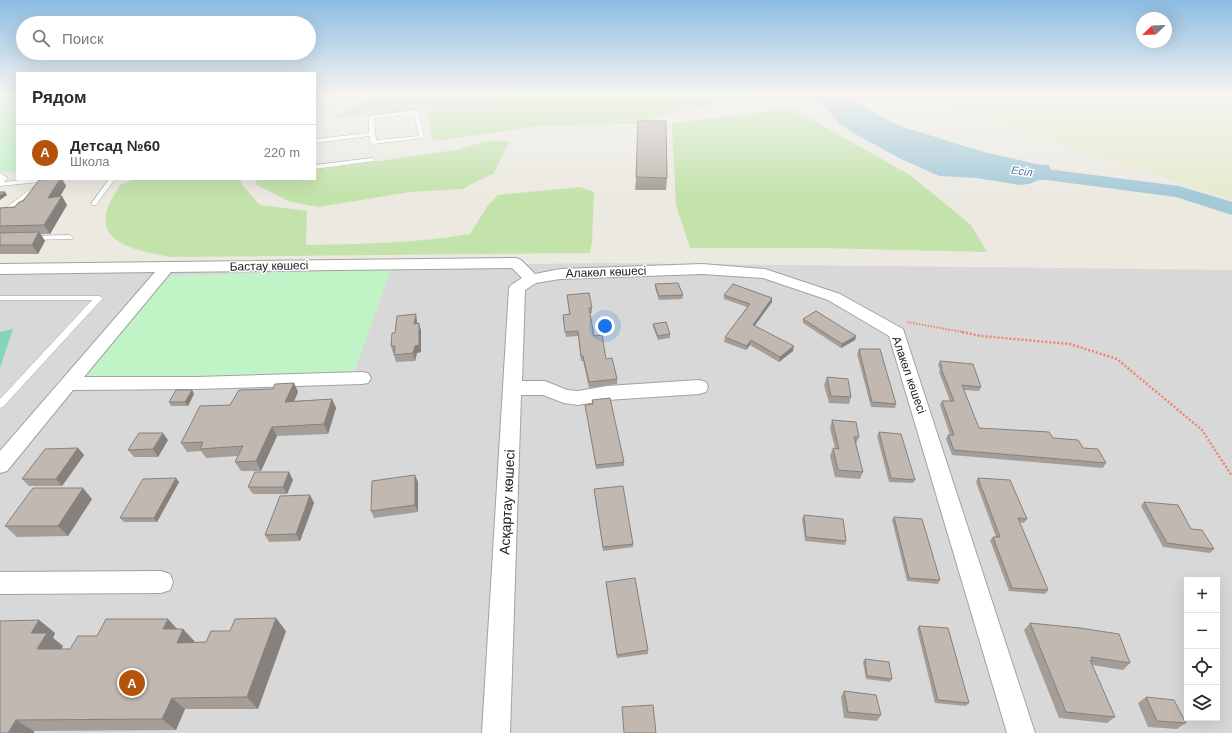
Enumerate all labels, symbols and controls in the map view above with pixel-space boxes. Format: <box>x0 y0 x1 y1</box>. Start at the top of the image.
north arrow <box>1136 12 1172 48</box>
search box <box>16 16 316 60</box>
icon: search <box>30 27 52 49</box>
text: Поиск <box>62 30 104 47</box>
text: Рядом <box>32 88 87 107</box>
text: Детсад №60 <box>70 137 160 154</box>
text: A <box>40 145 50 160</box>
text: 220 m <box>264 145 300 160</box>
text: Школа <box>70 154 110 169</box>
water label: Есіл <box>1011 164 1033 178</box>
street label: Бастау көшесі <box>230 258 308 274</box>
street label: Алакөл көшесі <box>565 264 647 280</box>
your location <box>595 316 615 336</box>
street label: Алакөл көшесі <box>889 335 929 415</box>
street label: Асқартау көшесі <box>496 449 518 555</box>
map controls <box>1184 577 1220 721</box>
button: + <box>1184 577 1220 613</box>
button: − <box>1184 613 1220 649</box>
button: locate <box>1184 649 1220 685</box>
pin: A <box>119 668 145 698</box>
button: layers <box>1184 685 1220 721</box>

